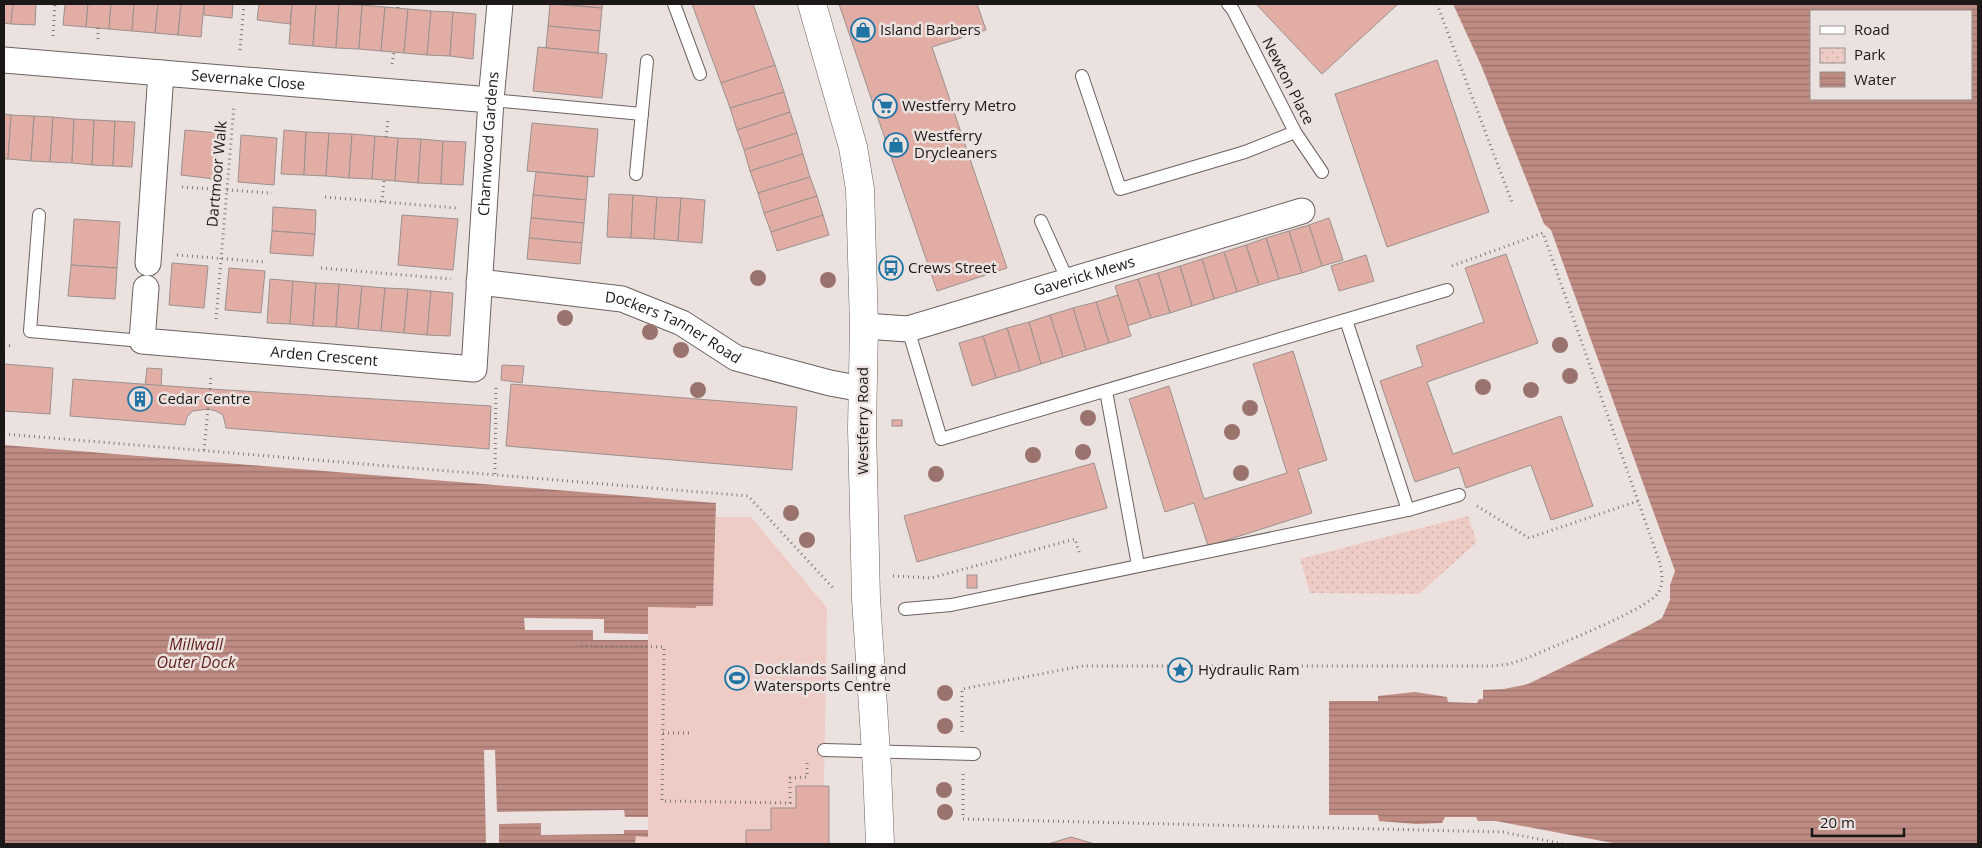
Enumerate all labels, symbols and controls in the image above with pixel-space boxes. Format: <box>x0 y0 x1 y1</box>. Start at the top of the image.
legend <box>1810 10 1972 100</box>
shop icon: Island Barbers <box>850 17 876 43</box>
place label: Island Barbers <box>880 19 981 39</box>
text: Road <box>1854 19 1890 39</box>
street label: Newton Place <box>1258 33 1319 128</box>
text: Park <box>1854 44 1885 64</box>
street label: Severnake Close <box>190 64 306 94</box>
text: Water <box>1854 69 1896 89</box>
street label: Charnwood Gardens <box>473 71 503 216</box>
supermarket icon: Westferry Metro <box>872 93 898 119</box>
place label: Westferry Metro <box>902 95 1016 115</box>
street label: Dartmoor Walk <box>201 120 231 228</box>
place label: Westferry Drycleaners <box>914 125 997 162</box>
shop icon: Westferry Drycleaners <box>883 132 909 158</box>
street label: Gaverick Mews <box>1031 251 1137 300</box>
bus stop icon: Crews Street <box>878 255 904 281</box>
place label: Crews Street <box>908 257 997 277</box>
street label: Dockers Tanner Road <box>604 286 745 368</box>
street label: Arden Crescent <box>270 341 379 370</box>
street label: Westferry Road <box>852 367 872 475</box>
building icon: Cedar Centre <box>127 386 153 412</box>
place label: Cedar Centre <box>158 388 250 408</box>
water label: Millwall Outer Dock <box>156 633 237 673</box>
place icon: Hydraulic Ram <box>1167 657 1193 683</box>
place label: Docklands Sailing and Watersports Centre <box>754 658 906 695</box>
place label: Hydraulic Ram <box>1198 659 1300 679</box>
sports icon: Docklands Sailing and Watersports Centre <box>724 665 750 691</box>
scale bar <box>1812 806 1904 838</box>
text: 20 m <box>1820 812 1855 832</box>

